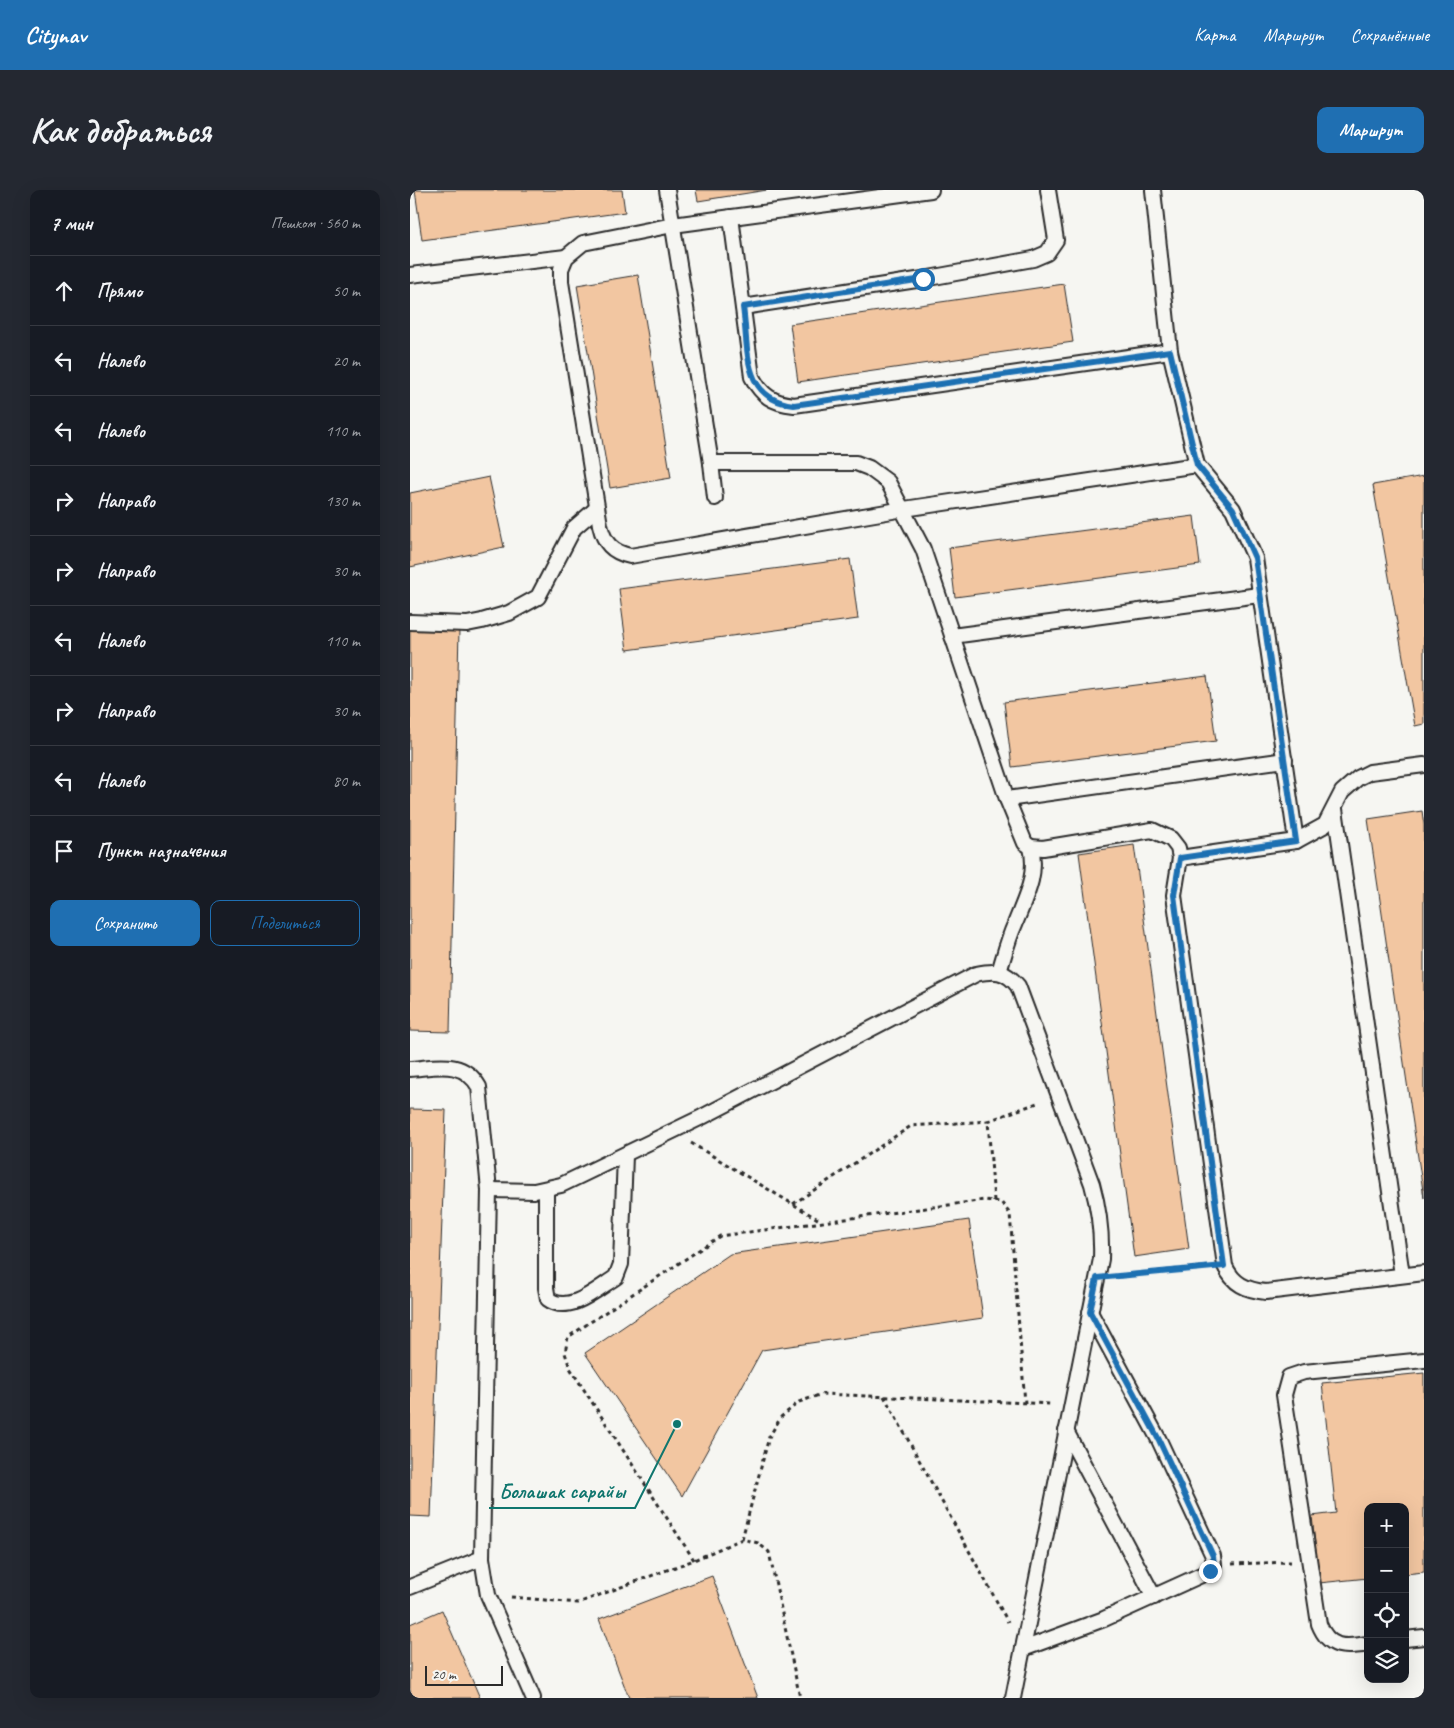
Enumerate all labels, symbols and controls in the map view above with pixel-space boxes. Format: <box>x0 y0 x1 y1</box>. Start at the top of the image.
text: Citynav <box>25 20 86 50</box>
text: Карта <box>1194 24 1235 46</box>
text: Маршрут <box>1263 24 1323 46</box>
text: Сохранённые <box>1351 24 1429 46</box>
button: Маршрут <box>1317 107 1424 153</box>
text: Как добраться <box>30 108 211 153</box>
text: 7 мин <box>50 210 93 236</box>
text: Пешком · 560 m <box>271 213 360 233</box>
route start <box>912 268 935 291</box>
icon: ahead <box>50 277 78 305</box>
text: Прямо <box>97 279 142 303</box>
text: 50 m <box>333 281 360 301</box>
icon: left <box>50 347 78 375</box>
text: Налево <box>97 349 145 373</box>
text: 20 m <box>333 351 360 371</box>
icon: left <box>50 417 78 445</box>
text: Налево <box>97 419 145 443</box>
text: 110 m <box>326 421 360 441</box>
icon: right <box>50 487 78 515</box>
text: Направо <box>97 489 155 513</box>
text: 130 m <box>326 491 360 511</box>
icon: right <box>50 557 78 585</box>
text: Направо <box>97 559 155 583</box>
text: 30 m <box>333 561 360 581</box>
icon: left <box>50 627 78 655</box>
text: Налево <box>97 629 145 653</box>
text: 110 m <box>326 631 360 651</box>
icon: right <box>50 697 78 725</box>
text: Направо <box>97 699 155 723</box>
text: 30 m <box>333 701 360 721</box>
icon: left <box>50 767 78 795</box>
text: Налево <box>97 769 145 793</box>
text: 80 m <box>333 771 360 791</box>
icon: arrive <box>50 837 78 865</box>
text: Пункт назначения <box>97 839 226 863</box>
button: Сохранить <box>50 900 200 946</box>
button: Поделиться <box>210 900 360 946</box>
callout: Болашак сарайы <box>489 1472 635 1508</box>
text: Болашак сарайы <box>499 1478 627 1504</box>
map controls <box>1364 1503 1409 1683</box>
button: + <box>1364 1503 1409 1548</box>
button: − <box>1364 1548 1409 1593</box>
route end <box>1199 1560 1222 1583</box>
button: locate <box>1364 1593 1409 1638</box>
button: layers <box>1364 1638 1409 1683</box>
scale bar <box>425 1663 502 1686</box>
text: 20 m <box>432 1666 456 1683</box>

